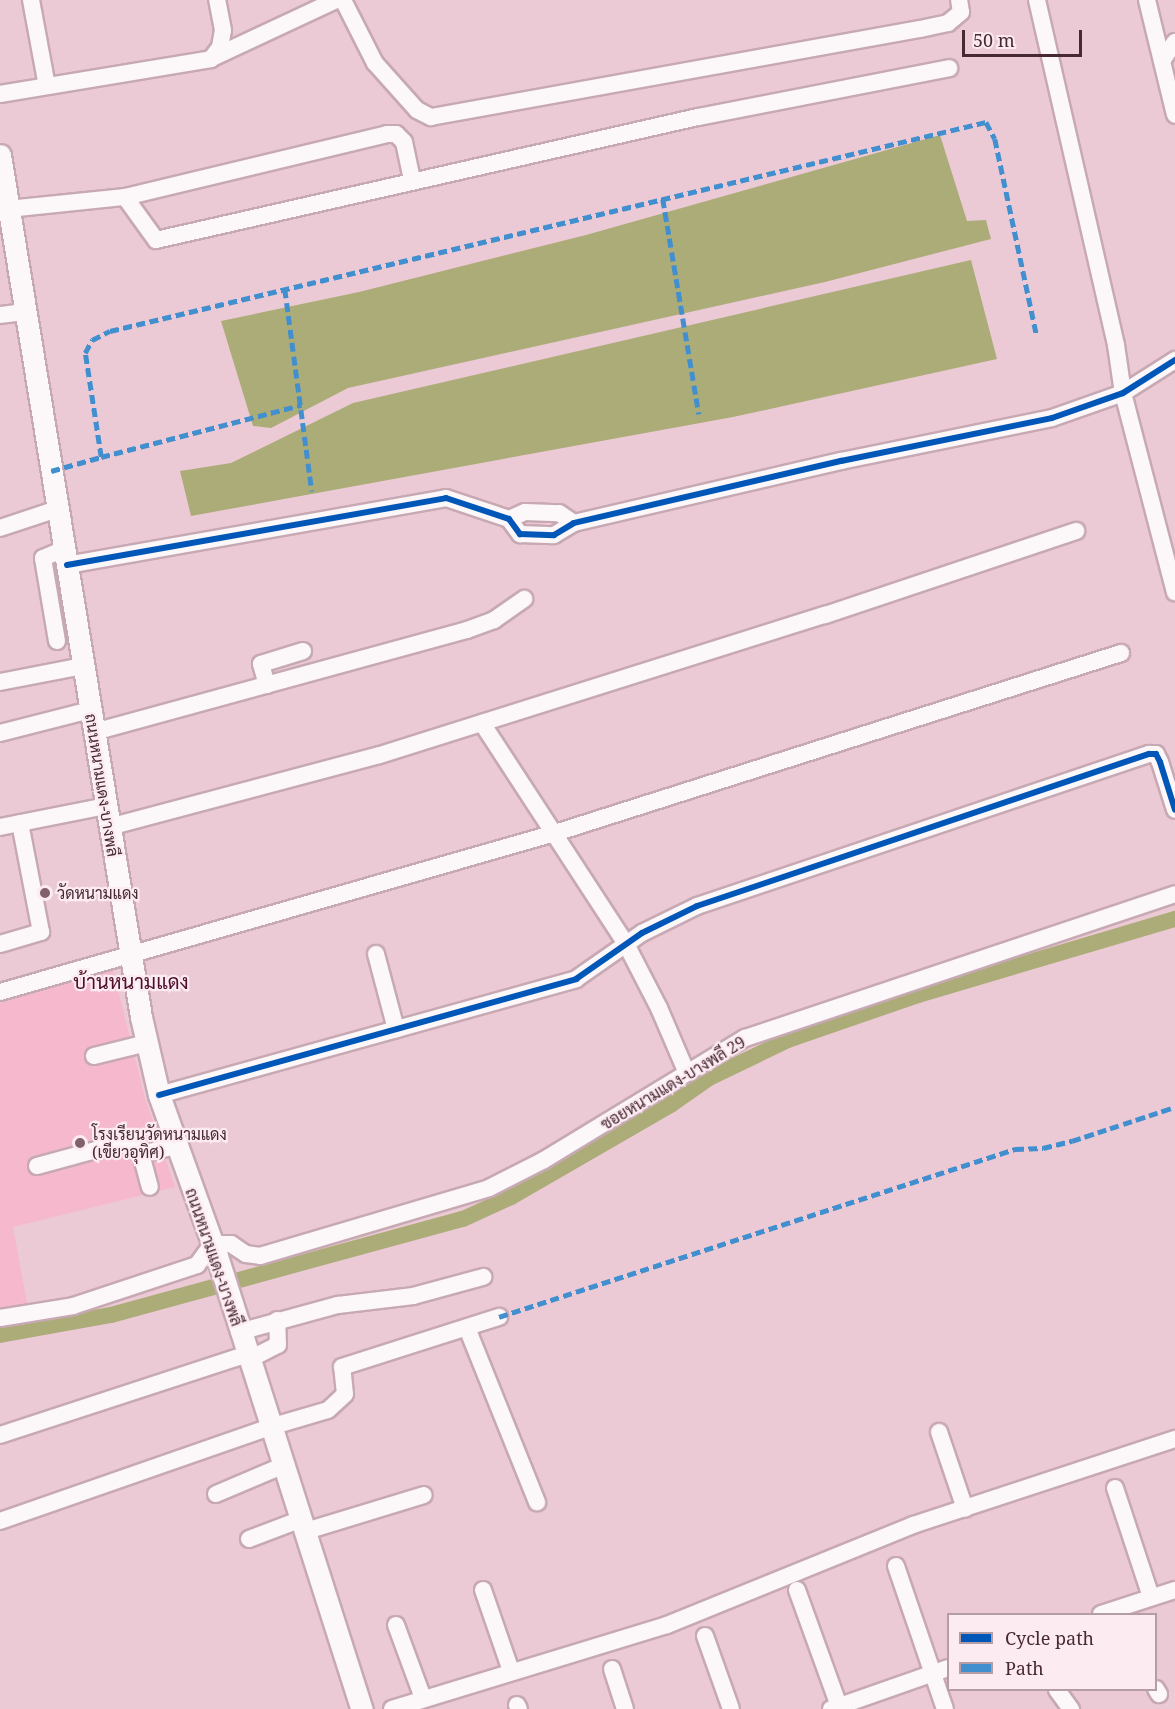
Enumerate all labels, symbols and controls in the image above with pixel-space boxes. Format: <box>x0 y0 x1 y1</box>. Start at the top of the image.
scale bar <box>965 18 1085 56</box>
text: 50 m <box>973 28 1015 52</box>
street label: ถนนหนามแดง-บางพลี <box>81 712 123 858</box>
place label: วัดหนามแดง <box>57 883 139 903</box>
marker: วัดหนามแดง <box>38 886 52 900</box>
district label: บ้านหนามแดง <box>73 969 189 993</box>
street label: ซอยหนามแดง-บางพลี 29 <box>597 1032 749 1134</box>
place label: โรงเรียนวัดหนามแดง (เขียวอุทิศ) <box>92 1124 227 1162</box>
marker: โรงเรียนวัดหนามแดง (เขียวอุทิศ) <box>73 1136 87 1150</box>
street label: ถนนหนามแดง-บางพลี <box>181 1185 247 1329</box>
legend <box>947 1613 1157 1691</box>
text: Cycle path <box>1005 1626 1094 1650</box>
text: Path <box>1005 1656 1044 1680</box>

